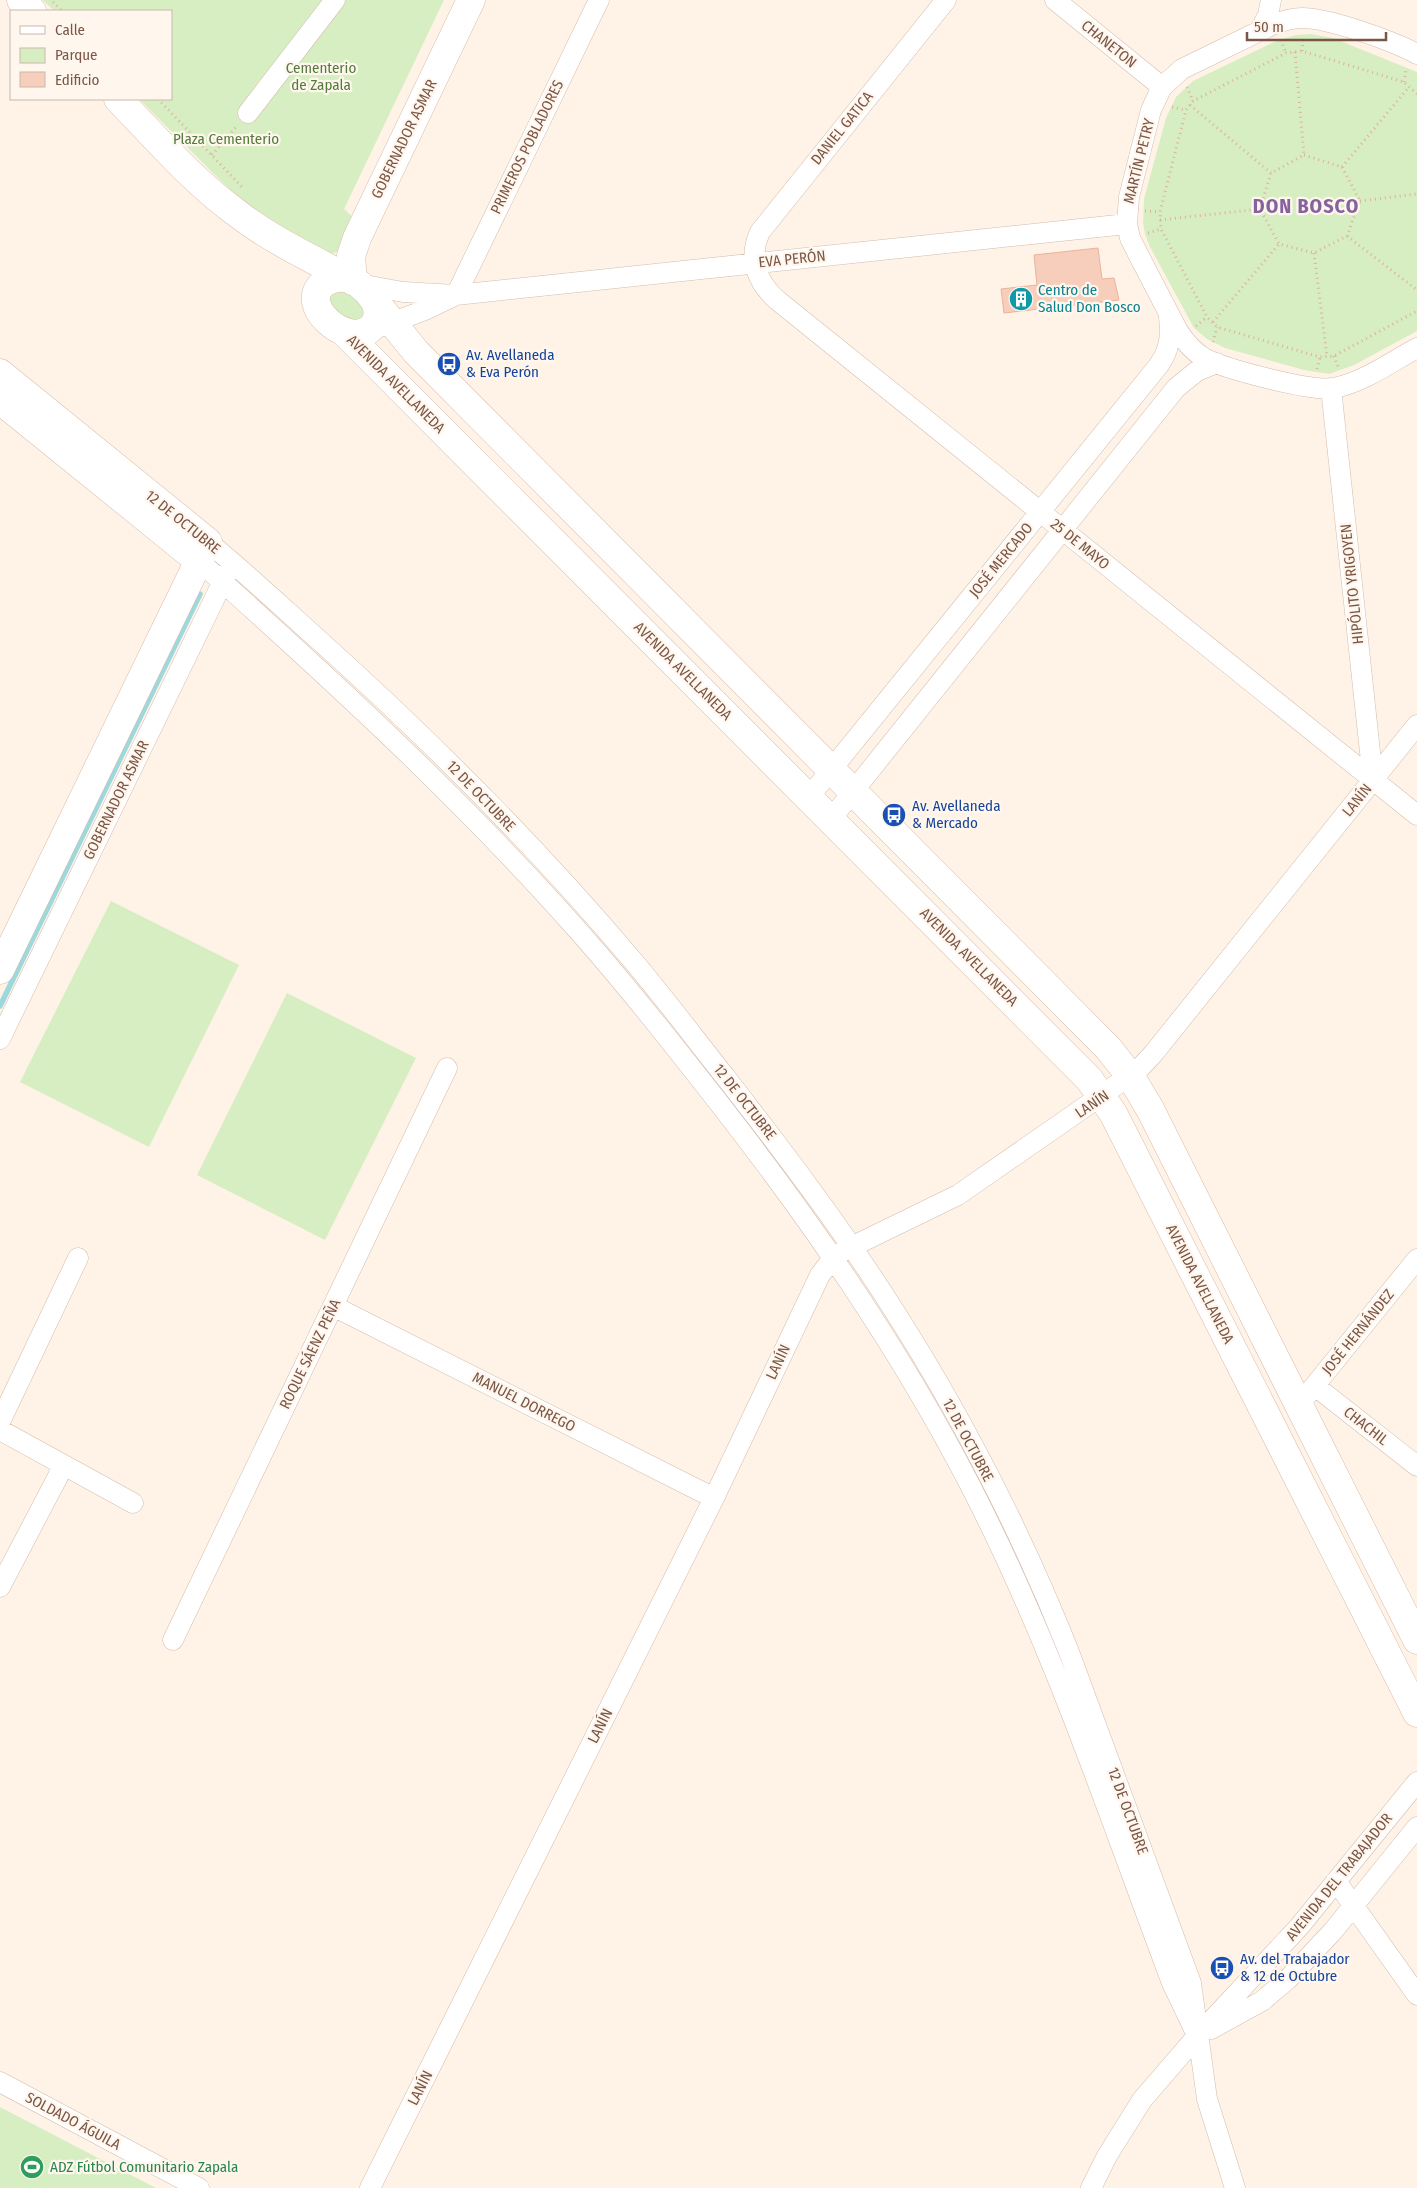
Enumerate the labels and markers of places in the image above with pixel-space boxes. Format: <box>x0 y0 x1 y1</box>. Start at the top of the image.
place label: Centro de Salud Don Bosco <box>1038 281 1141 316</box>
building icon: Centro de Salud Don Bosco <box>1008 286 1034 312</box>
place label: Av. Avellaneda & Eva Perón <box>466 346 555 381</box>
bus stop icon: Av. Avellaneda & Eva Perón <box>436 351 462 377</box>
place label: Av. Avellaneda & Mercado <box>912 797 1001 832</box>
bus stop icon: Av. Avellaneda & Mercado <box>881 802 907 828</box>
place label: Av. del Trabajador & 12 de Octubre <box>1240 1950 1350 1985</box>
bus stop icon: Av. del Trabajador & 12 de Octubre <box>1209 1955 1235 1981</box>
sports icon: ADZ Fútbol Comunitario Zapala <box>19 2154 45 2180</box>
place label: ADZ Fútbol Comunitario Zapala <box>50 2158 238 2176</box>

